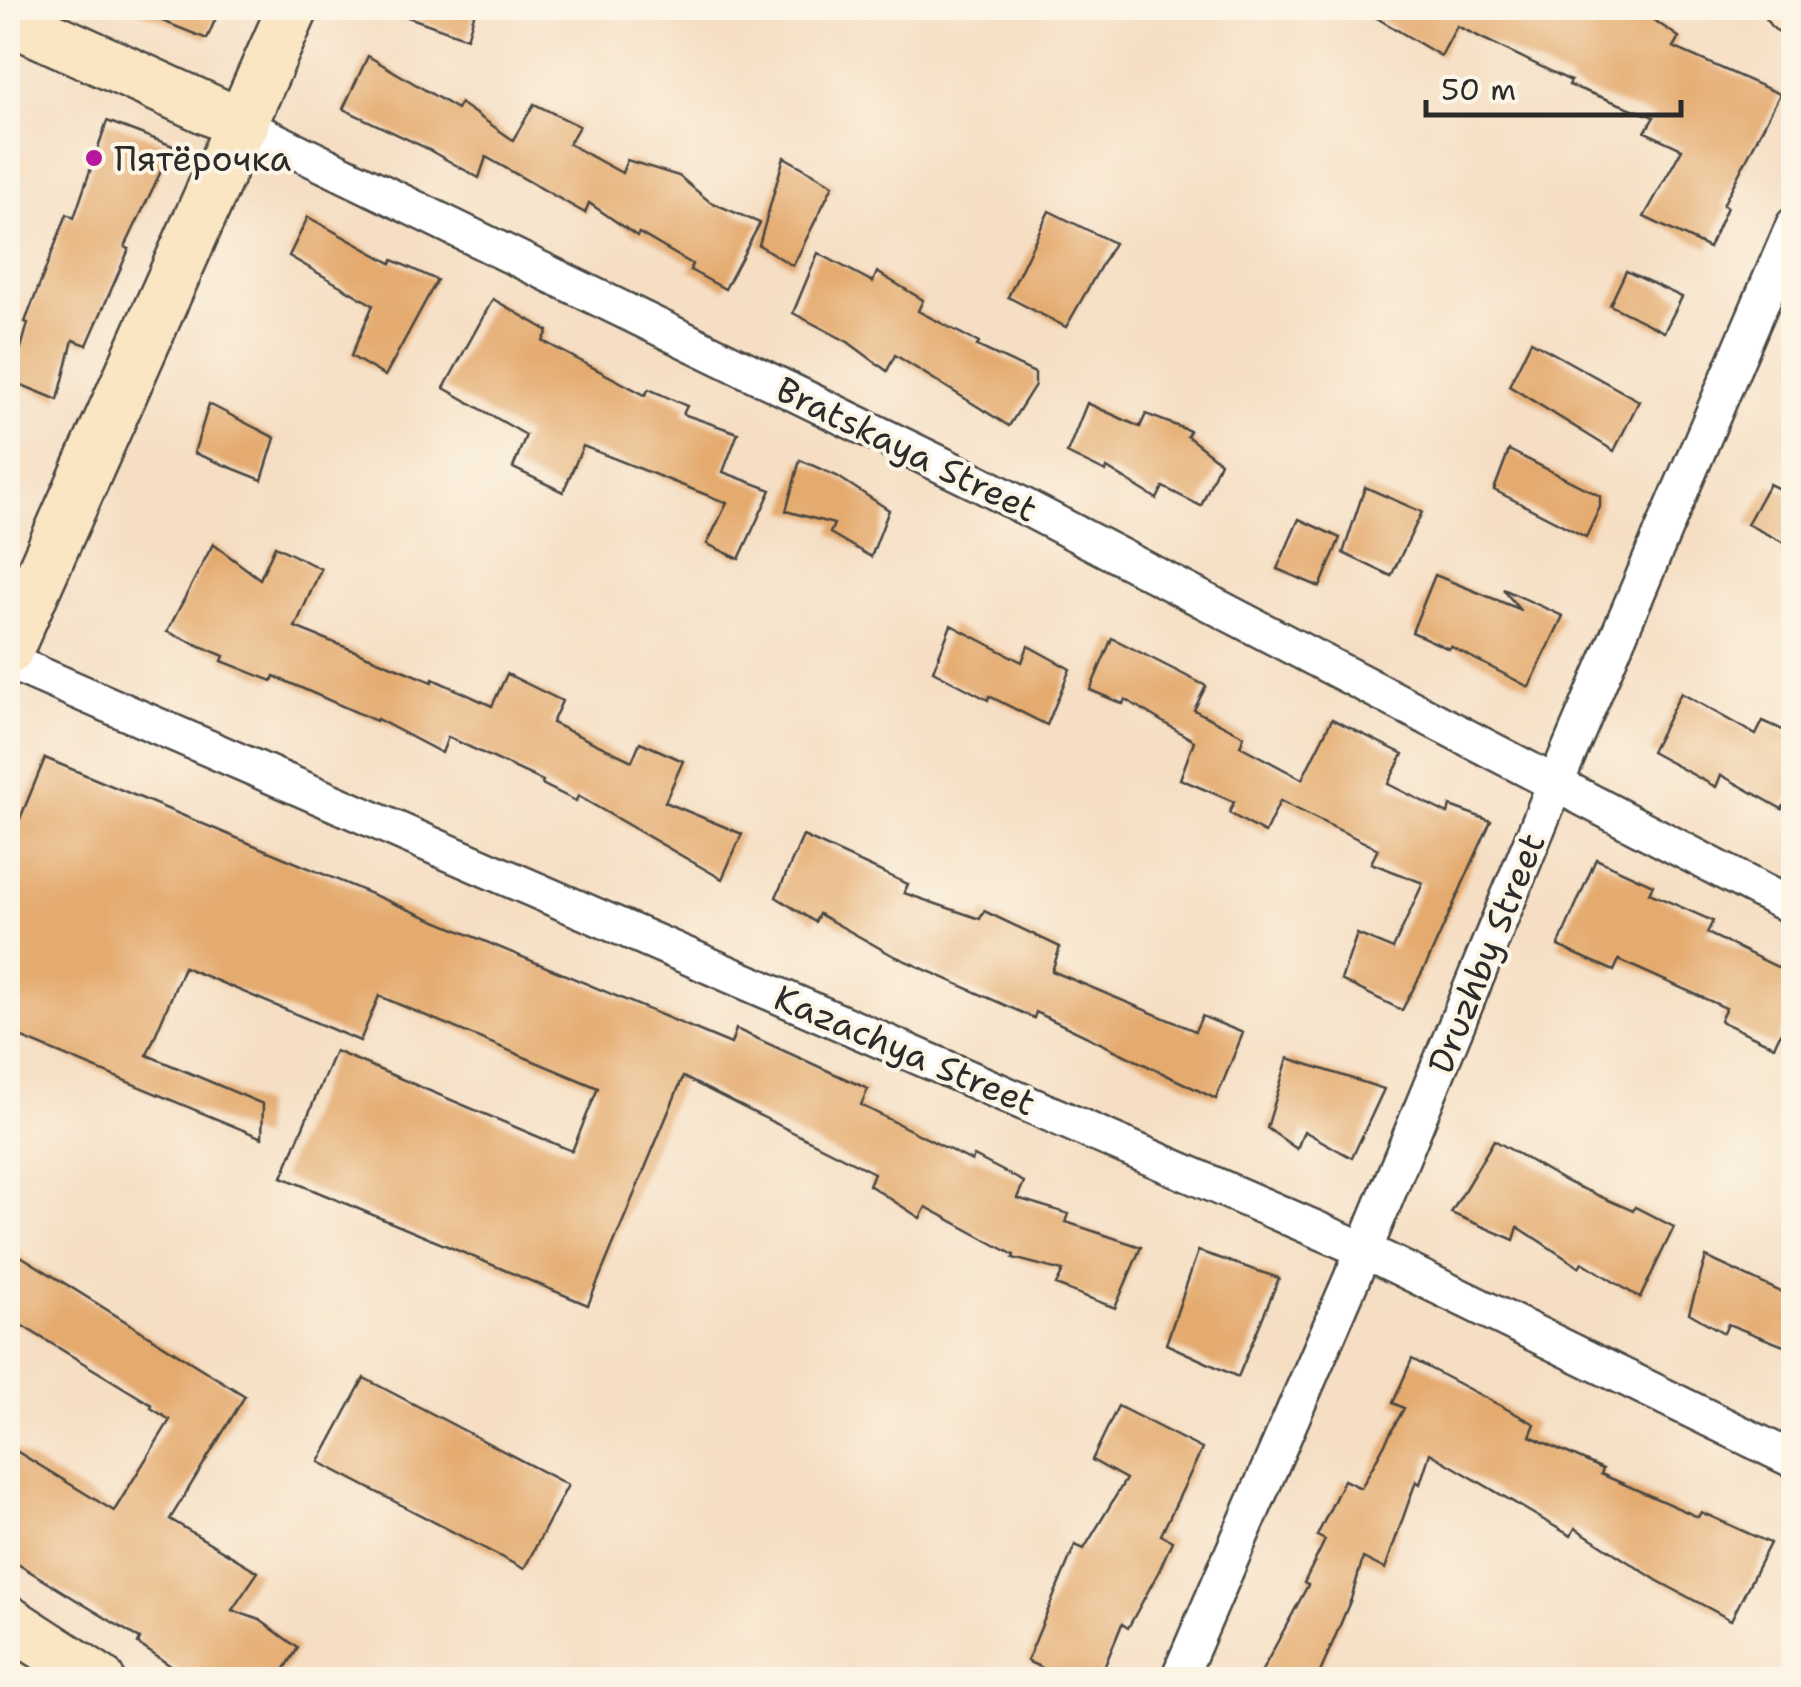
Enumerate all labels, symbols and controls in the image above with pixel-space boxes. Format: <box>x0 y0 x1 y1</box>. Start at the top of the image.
scale bar <box>1426 55 1681 117</box>
text: 50 m <box>1441 69 1516 110</box>
place label: Пятёрочка <box>114 135 292 182</box>
marker: Пятёрочка <box>83 147 105 169</box>
street label: Bratskaya Street <box>769 365 1045 533</box>
street label: Druzhby Street <box>1416 826 1556 1080</box>
street label: Kazachya Street <box>767 974 1043 1126</box>

